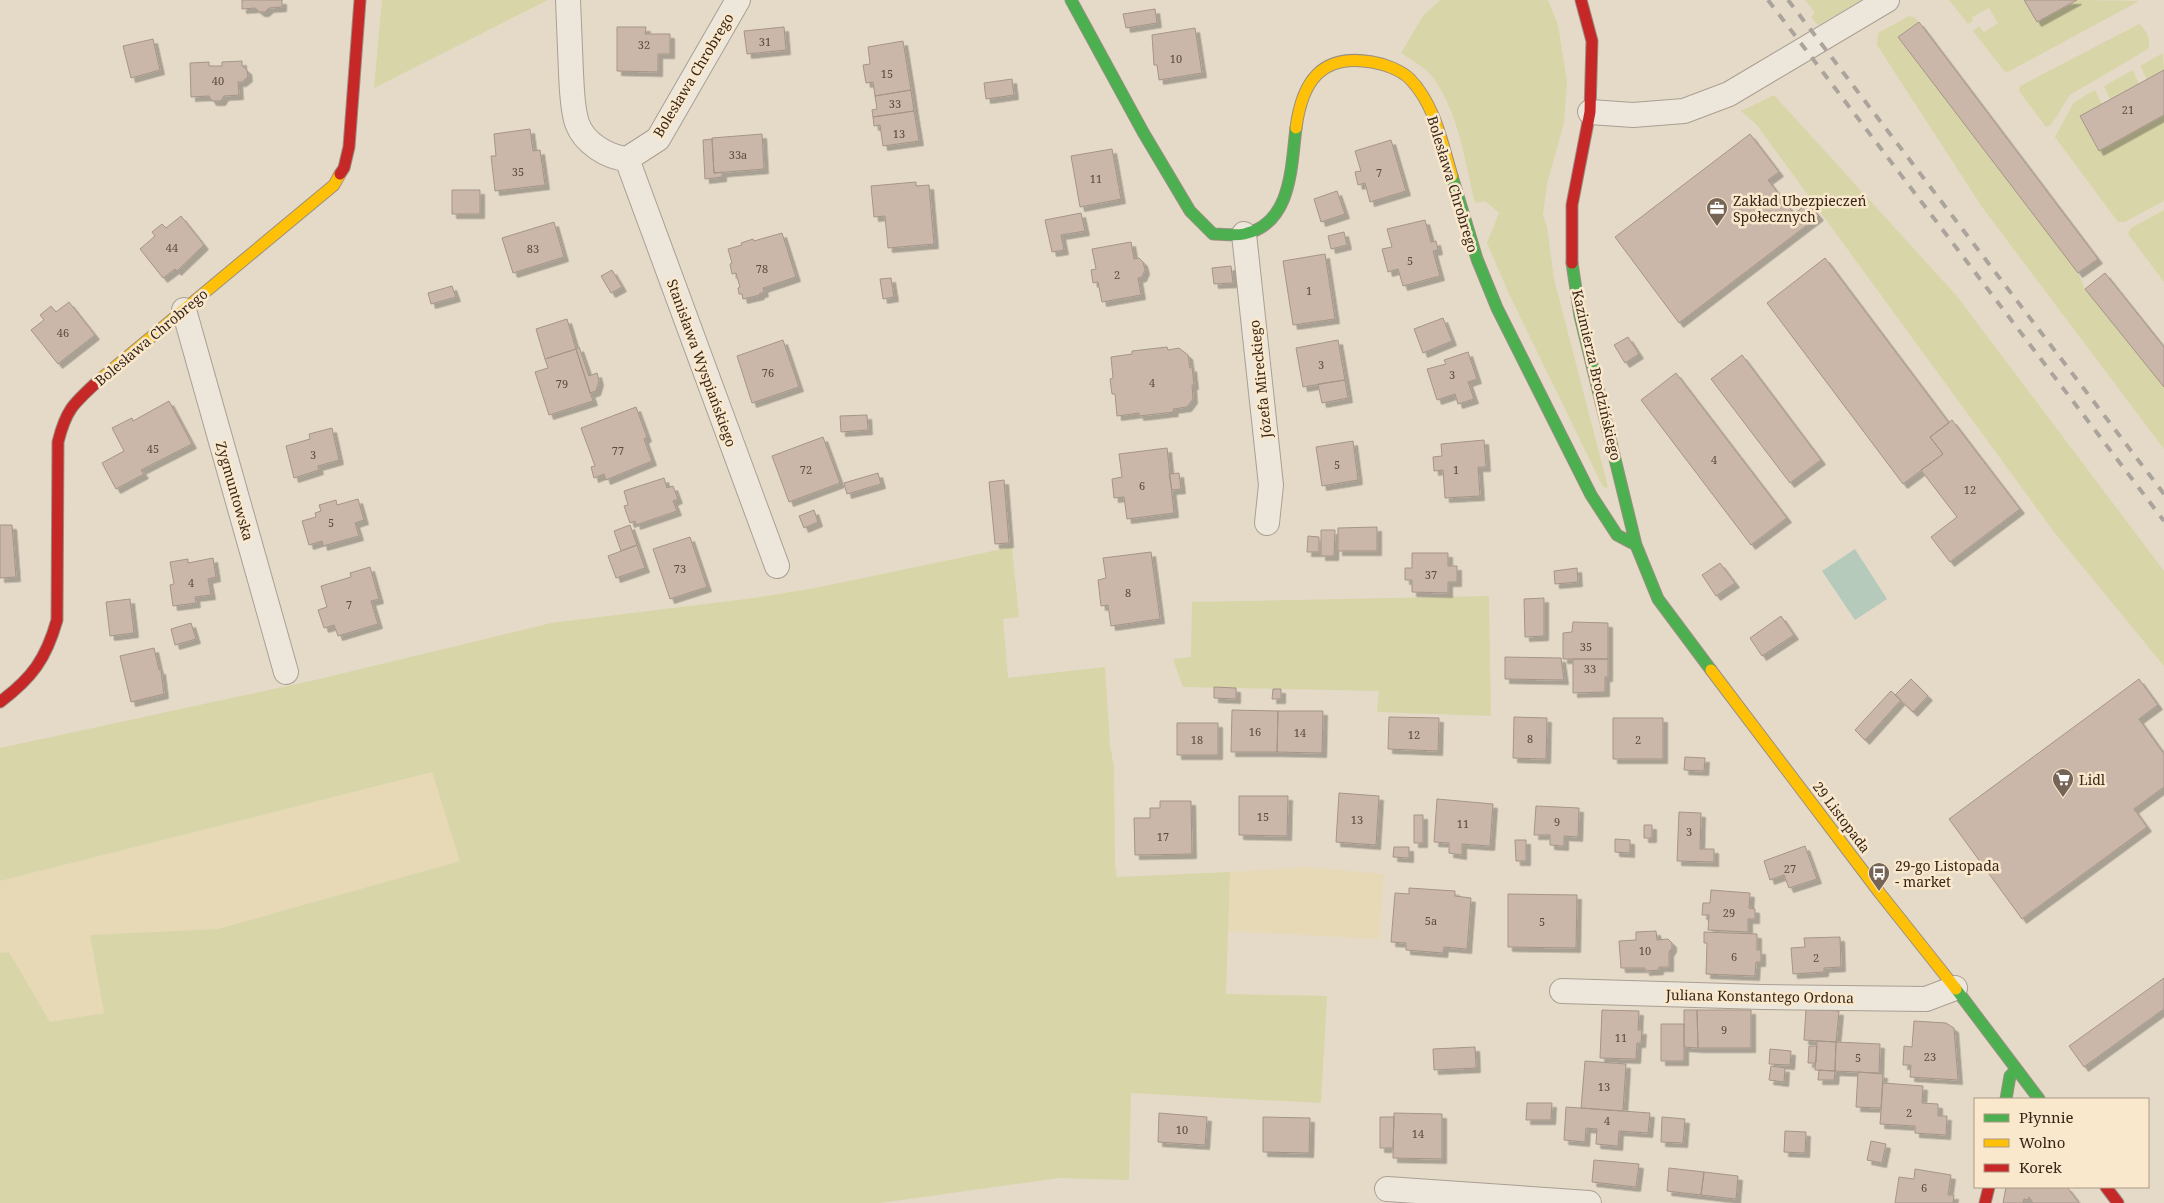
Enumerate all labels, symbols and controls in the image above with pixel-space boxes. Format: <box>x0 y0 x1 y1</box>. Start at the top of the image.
street label: Bolesława Chrobrego <box>648 9 738 141</box>
house number: 31 <box>759 34 771 49</box>
house number: 32 <box>638 37 650 52</box>
house number: 10 <box>1170 51 1182 66</box>
house number: 15 <box>881 66 893 81</box>
house number: 40 <box>212 73 224 88</box>
house number: 33 <box>889 96 901 111</box>
house number: 21 <box>2122 102 2134 117</box>
street label: Bolesława Chrobrego <box>1423 113 1483 255</box>
house number: 13 <box>893 126 905 141</box>
house number: 33a <box>729 147 747 162</box>
house number: 35 <box>512 164 524 179</box>
house number: 7 <box>1376 165 1382 180</box>
house number: 11 <box>1090 171 1102 186</box>
place label: Zakład Ubezpieczeń Społecznych <box>1733 191 1866 226</box>
office icon: Zakład Ubezpieczeń Społecznych <box>1705 196 1729 227</box>
house number: 44 <box>166 240 178 255</box>
house number: 83 <box>527 241 539 256</box>
house number: 5 <box>1407 253 1413 268</box>
house number: 78 <box>756 261 768 276</box>
house number: 2 <box>1114 267 1120 282</box>
street label: Stanisława Wyspiańskiego <box>663 276 741 450</box>
house number: 1 <box>1306 283 1312 298</box>
street label: Bolesława Chrobrego <box>91 284 211 390</box>
street label: Kazimierza Brodzińskiego <box>1568 288 1626 462</box>
street label: Józefa Mireckiego <box>1244 319 1276 440</box>
house number: 46 <box>57 325 69 340</box>
house number: 3 <box>1318 357 1324 372</box>
house number: 76 <box>762 365 774 380</box>
house number: 3 <box>1449 367 1455 382</box>
house number: 4 <box>1149 375 1155 390</box>
house number: 79 <box>556 376 568 391</box>
street label: Zygmuntowska <box>212 439 258 543</box>
house number: 45 <box>147 441 159 456</box>
house number: 77 <box>612 443 624 458</box>
house number: 3 <box>310 447 316 462</box>
house number: 4 <box>1711 452 1717 467</box>
house number: 5 <box>1334 457 1340 472</box>
house number: 72 <box>800 462 812 477</box>
house number: 1 <box>1453 462 1459 477</box>
house number: 6 <box>1139 478 1145 493</box>
house number: 12 <box>1964 482 1976 497</box>
house number: 5 <box>328 515 334 530</box>
house number: 73 <box>674 561 686 576</box>
house number: 37 <box>1425 567 1437 582</box>
house number: 4 <box>188 575 194 590</box>
house number: 8 <box>1125 585 1131 600</box>
house number: 7 <box>346 597 352 612</box>
house number: 35 <box>1580 639 1592 654</box>
house number: 33 <box>1584 661 1596 676</box>
house number: 16 <box>1249 724 1261 739</box>
house number: 14 <box>1294 725 1306 740</box>
house number: 12 <box>1408 727 1420 742</box>
house number: 8 <box>1527 731 1533 746</box>
house number: 18 <box>1191 732 1203 747</box>
house number: 2 <box>1635 732 1641 747</box>
supermarket icon: Lidl <box>2051 767 2075 798</box>
place label: Lidl <box>2079 770 2106 789</box>
street label: 29 Listopada <box>1809 777 1875 857</box>
house number: 15 <box>1257 809 1269 824</box>
house number: 13 <box>1351 812 1363 827</box>
house number: 9 <box>1554 814 1560 829</box>
house number: 11 <box>1457 816 1469 831</box>
house number: 3 <box>1686 824 1692 839</box>
house number: 17 <box>1157 829 1169 844</box>
place label: 29-go Listopada - market <box>1895 856 2000 891</box>
house number: 27 <box>1784 861 1796 876</box>
bus stop icon: 29-go Listopada - market <box>1867 861 1891 892</box>
house number: 29 <box>1723 905 1735 920</box>
house number: 5a <box>1425 913 1437 928</box>
house number: 5 <box>1539 914 1545 929</box>
house number: 10 <box>1639 943 1651 958</box>
house number: 6 <box>1731 949 1737 964</box>
house number: 2 <box>1813 950 1819 965</box>
street label: Juliana Konstantego Ordona <box>1665 985 1854 1007</box>
house number: 9 <box>1721 1022 1727 1037</box>
house number: 11 <box>1615 1030 1627 1045</box>
house number: 23 <box>1924 1049 1936 1064</box>
house number: 5 <box>1855 1050 1861 1065</box>
house number: 13 <box>1598 1079 1610 1094</box>
legend <box>1974 1098 2149 1188</box>
house number: 2 <box>1906 1105 1912 1120</box>
text: Płynnie <box>2019 1107 2074 1127</box>
house number: 4 <box>1604 1113 1610 1128</box>
house number: 10 <box>1176 1122 1188 1137</box>
house number: 14 <box>1412 1126 1424 1141</box>
text: Wolno <box>2019 1132 2065 1152</box>
text: Korek <box>2019 1157 2062 1177</box>
house number: 6 <box>1921 1180 1927 1195</box>

